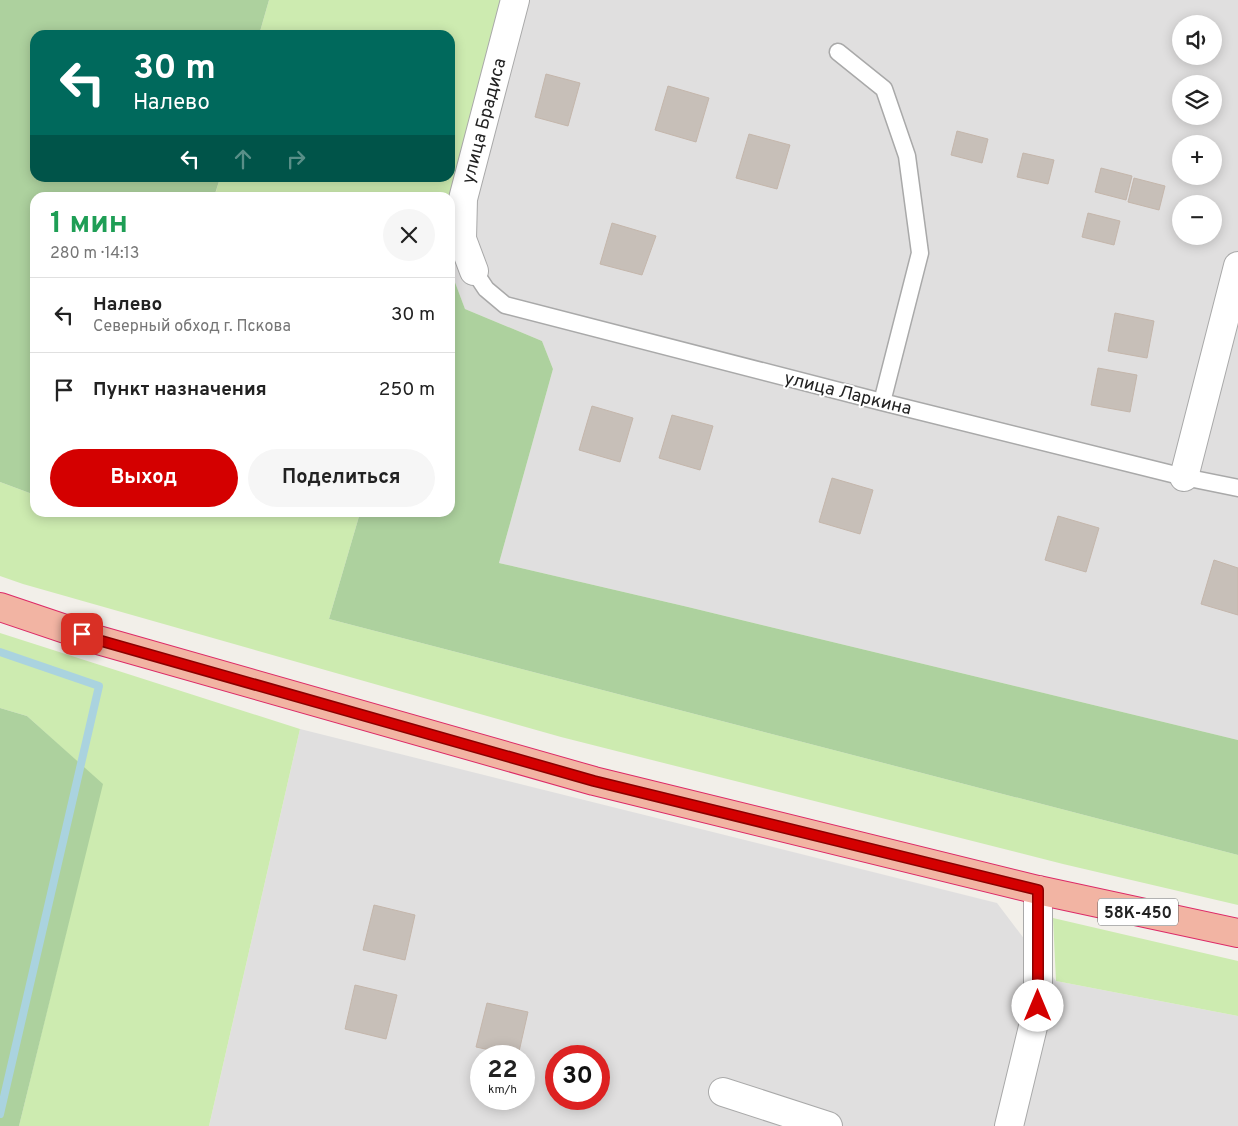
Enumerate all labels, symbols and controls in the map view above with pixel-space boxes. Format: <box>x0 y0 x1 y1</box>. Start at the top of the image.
map controls <box>1172 15 1222 245</box>
button: sound <box>1172 15 1222 65</box>
text: 30 m <box>133 47 216 91</box>
icon: left <box>50 50 115 115</box>
street label: улица Брадиса <box>457 56 512 187</box>
button: layers <box>1172 75 1222 125</box>
text: Налево <box>133 90 210 117</box>
button: + <box>1172 135 1222 185</box>
icon: left <box>176 145 204 173</box>
icon: ahead <box>229 145 257 173</box>
icon: right <box>282 145 310 173</box>
button: − <box>1172 195 1222 245</box>
text: 1 мин <box>50 206 128 243</box>
button: close <box>383 209 435 261</box>
text: 280 m · 14:13 <box>50 244 139 264</box>
text: Налево <box>93 293 162 317</box>
icon: left <box>50 301 78 329</box>
text: 30 m <box>391 303 435 327</box>
text: Северный обход г. Пскова <box>93 317 291 337</box>
street label: улица Ларкина <box>782 368 914 421</box>
icon: arrive <box>50 376 78 404</box>
text: Пункт назначения <box>93 378 267 402</box>
text: 250 m <box>379 378 435 402</box>
button: Выход <box>50 449 238 507</box>
button: Поделиться <box>248 449 435 507</box>
pin <box>61 613 103 655</box>
icon: arrive <box>68 620 96 648</box>
road number: 58К-450 <box>1098 899 1178 926</box>
position arrow <box>1011 979 1063 1031</box>
speed limit sign: 30 <box>545 1045 610 1110</box>
text: 22 <box>487 1055 518 1087</box>
text: km/h <box>488 1082 517 1098</box>

